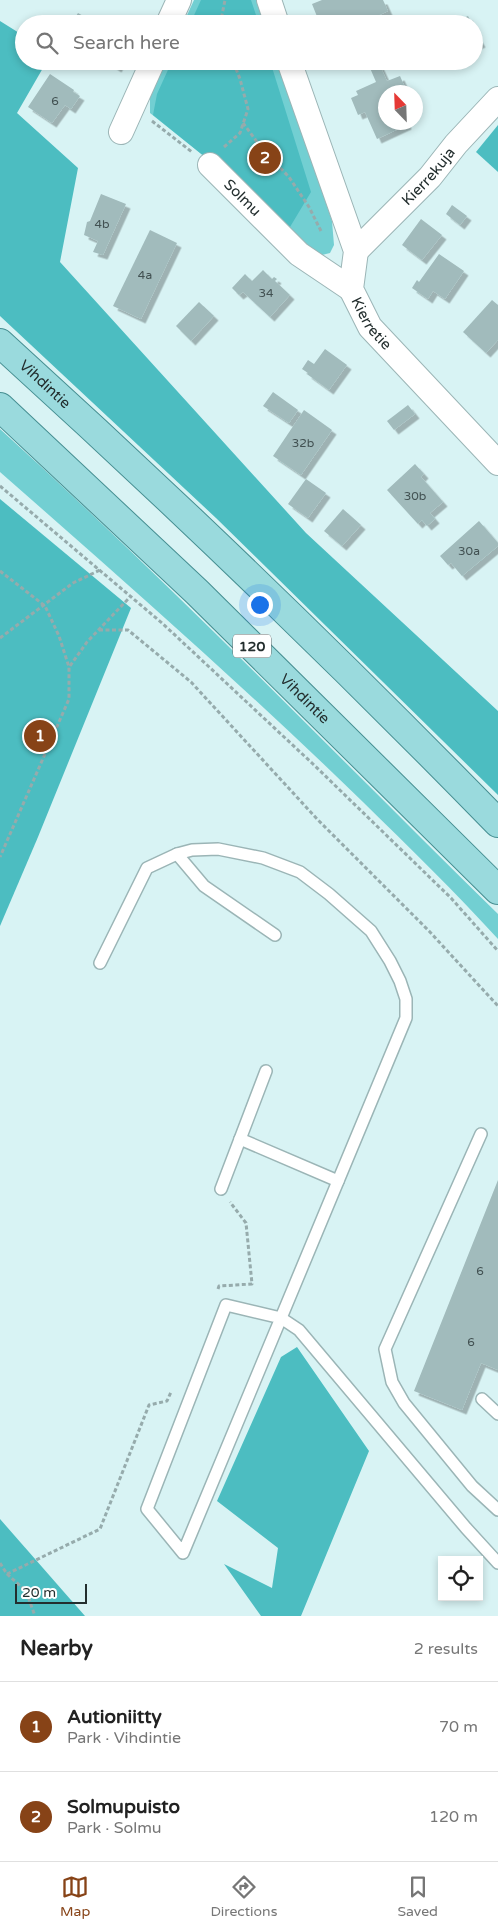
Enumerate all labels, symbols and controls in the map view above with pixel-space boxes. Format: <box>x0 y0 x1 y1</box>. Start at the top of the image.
search box <box>15 15 483 70</box>
icon: search <box>33 29 61 57</box>
text: Search here <box>73 32 180 54</box>
north arrow <box>378 85 423 130</box>
house number: 6 <box>51 94 59 108</box>
pin: 2 <box>249 139 281 177</box>
street label: Kierrekuja <box>398 144 459 209</box>
street label: Solmu <box>220 175 265 220</box>
house number: 4b <box>94 217 110 231</box>
house number: 4a <box>138 268 152 282</box>
house number: 34 <box>258 286 274 300</box>
street label: Kierretie <box>347 294 396 353</box>
street label: Vihdintie <box>16 356 75 412</box>
house number: 32b <box>292 436 314 450</box>
house number: 30b <box>404 489 426 503</box>
house number: 30a <box>458 544 480 558</box>
your location <box>247 592 273 618</box>
road number: 120 <box>233 634 271 658</box>
street label: Vihdintie <box>276 670 334 727</box>
pin: 1 <box>24 717 56 755</box>
house number: 6 <box>476 1264 484 1278</box>
house number: 6 <box>467 1335 475 1349</box>
map controls <box>438 1556 483 1601</box>
button: locate <box>438 1556 483 1601</box>
scale bar <box>15 1581 88 1604</box>
text: 20 m <box>22 1584 56 1601</box>
text: Nearby <box>20 1636 93 1661</box>
text: 2 results <box>414 1639 478 1659</box>
text: Autioniitty <box>67 1706 162 1728</box>
text: 1 <box>31 1717 41 1737</box>
text: 70 m <box>439 1717 478 1737</box>
text: Park · Vihdintie <box>67 1728 181 1748</box>
text: Solmupuisto <box>67 1796 180 1818</box>
text: 2 <box>31 1807 41 1827</box>
text: 120 m <box>429 1807 478 1827</box>
text: Park · Solmu <box>67 1818 162 1838</box>
tab: Map <box>60 1873 90 1920</box>
tab: Directions <box>210 1873 277 1920</box>
tab: Saved <box>397 1873 438 1920</box>

